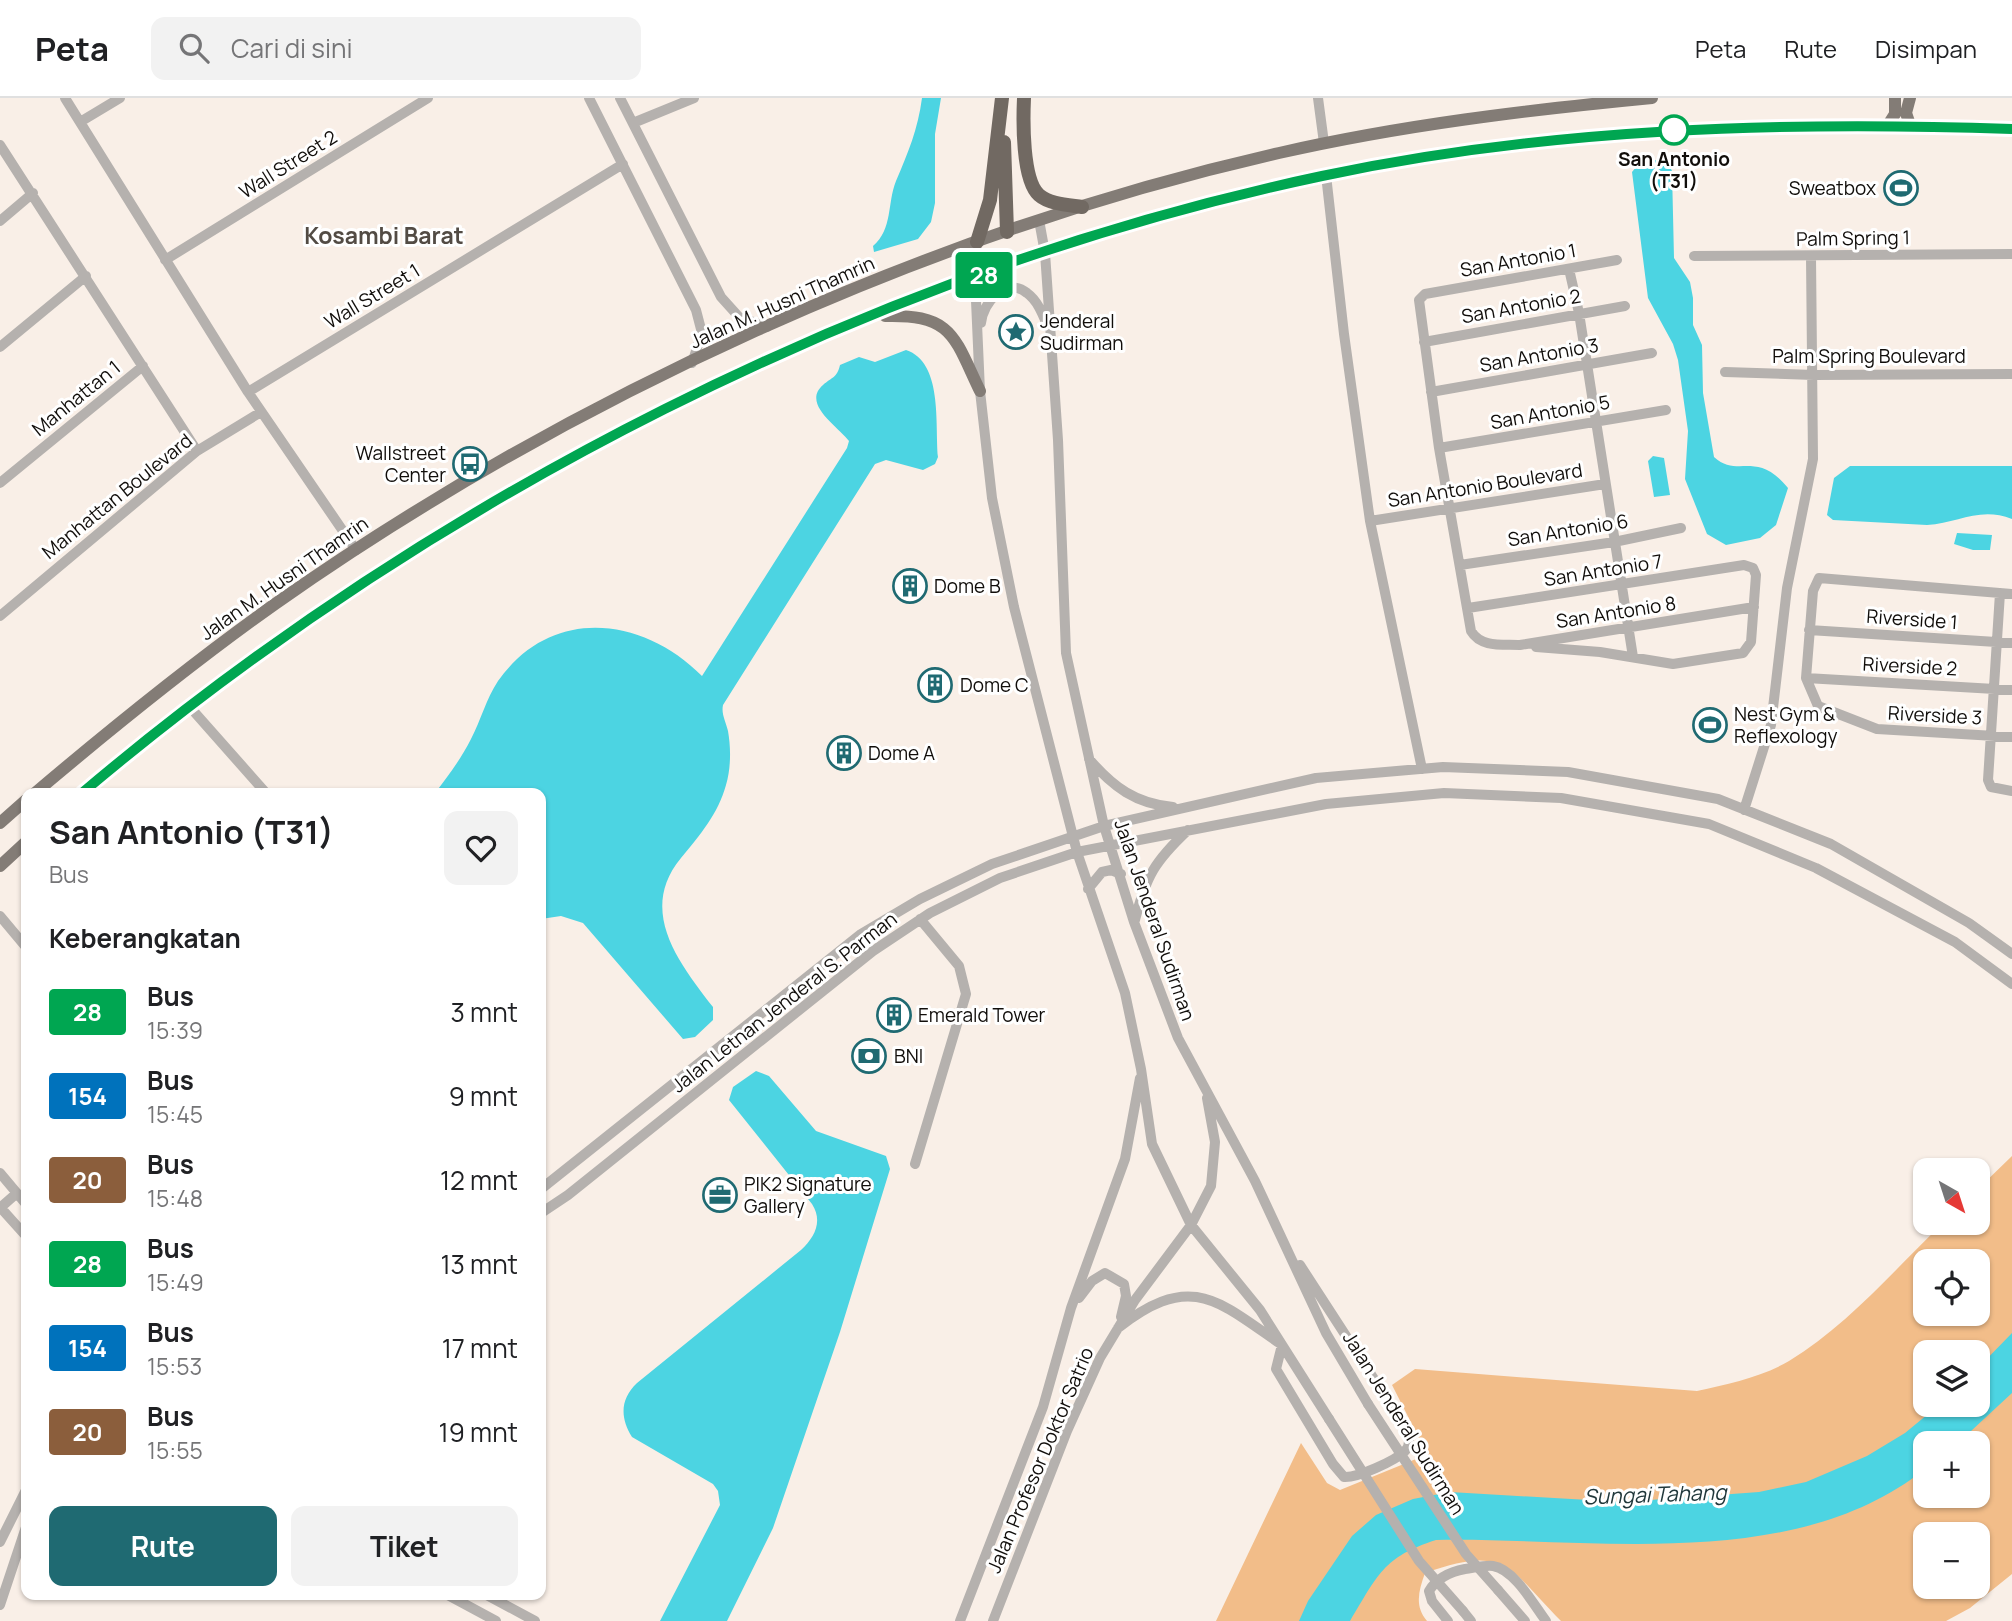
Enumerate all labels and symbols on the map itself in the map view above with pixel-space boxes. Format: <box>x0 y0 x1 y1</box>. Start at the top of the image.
marker: San Antonio (T31) <box>1659 115 1689 145</box>
street label: Wall Street 2 <box>234 124 342 204</box>
place label: San Antonio (T31) <box>1618 146 1730 194</box>
sports icon: Sweatbox <box>1882 169 1920 207</box>
place label: Sweatbox <box>1789 175 1876 201</box>
district label: Kosambi Barat <box>304 219 464 251</box>
street label: Palm Spring 1 <box>1796 224 1910 252</box>
street label: San Antonio 1 <box>1458 237 1578 283</box>
street label: Jalan M. Husni Thamrin <box>686 250 878 354</box>
line badge: 28 <box>953 252 1016 298</box>
street label: Wall Street 1 <box>319 257 425 335</box>
street label: San Antonio 2 <box>1459 283 1583 329</box>
place label: Jenderal Sudirman <box>1040 308 1124 356</box>
place icon: Jenderal Sudirman <box>997 313 1035 351</box>
street label: San Antonio 3 <box>1477 332 1601 378</box>
street label: Palm Spring Boulevard <box>1772 343 1966 369</box>
street label: Manhattan 1 <box>26 354 126 442</box>
street label: San Antonio 5 <box>1488 389 1612 435</box>
street label: Manhattan Boulevard <box>36 427 198 565</box>
place label: Wallstreet Center <box>356 440 446 488</box>
bus stop icon: Wallstreet Center <box>451 445 489 483</box>
street label: San Antonio Boulevard <box>1386 457 1584 513</box>
street label: San Antonio 6 <box>1506 508 1630 552</box>
street label: Jalan M. Husni Thamrin <box>195 510 373 646</box>
street label: San Antonio 7 <box>1542 548 1664 592</box>
building icon: Dome B <box>891 567 929 605</box>
place label: Dome B <box>934 573 1001 599</box>
street label: San Antonio 8 <box>1554 590 1678 634</box>
street label: Riverside 1 <box>1866 603 1958 635</box>
street label: Riverside 2 <box>1862 651 1958 681</box>
building icon: Dome C <box>916 666 954 704</box>
place label: Dome C <box>960 672 1029 698</box>
street label: Riverside 3 <box>1887 700 1983 730</box>
place label: Nest Gym & Reflexology <box>1734 701 1838 749</box>
sports icon: Nest Gym & Reflexology <box>1691 706 1729 744</box>
building icon: Dome A <box>825 734 863 772</box>
place label: Dome A <box>868 740 935 766</box>
street label: Jalan Jenderal Sudirman <box>1108 816 1202 1024</box>
street label: Jalan Letnan Jenderal S. Parman <box>666 906 902 1098</box>
building icon: Emerald Tower <box>875 996 913 1034</box>
place label: Emerald Tower <box>918 1002 1045 1028</box>
bank icon: BNI <box>850 1037 888 1075</box>
place label: BNI <box>894 1043 923 1069</box>
north arrow <box>1913 1158 1990 1236</box>
place label: PIK2 Signature Gallery <box>744 1171 872 1219</box>
office icon: PIK2 Signature Gallery <box>701 1176 739 1214</box>
street label: Jalan Jenderal Sudirman <box>1337 1326 1471 1520</box>
street label: Jalan Profesor Doktor Satrio <box>981 1343 1099 1577</box>
water label: Sungai Tahang <box>1583 1477 1728 1510</box>

